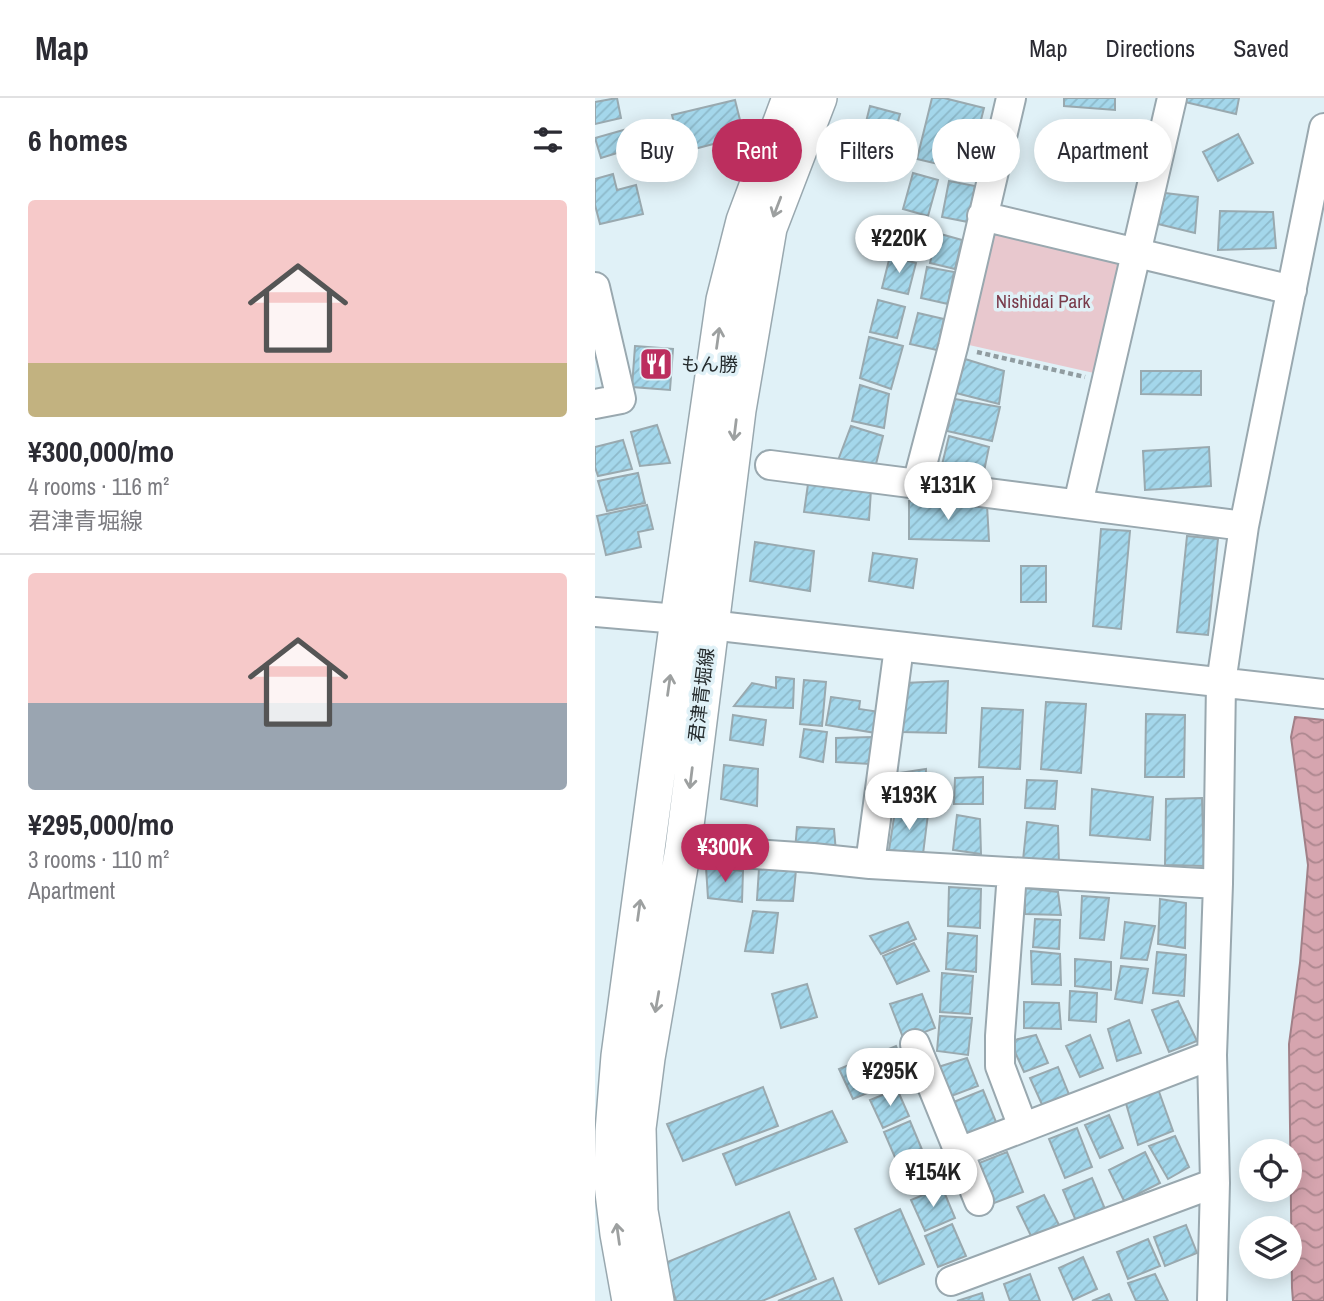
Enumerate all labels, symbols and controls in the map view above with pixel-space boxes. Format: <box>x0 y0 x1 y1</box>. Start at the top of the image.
text: Map <box>35 26 89 70</box>
text: Map <box>1029 32 1067 64</box>
text: Directions <box>1105 32 1195 64</box>
text: Saved <box>1233 32 1289 64</box>
chip: Buy <box>616 119 698 182</box>
chip: Rent <box>712 119 802 182</box>
chip: Filters <box>816 119 918 182</box>
chip: New <box>932 119 1020 182</box>
chip: Apartment <box>1034 119 1172 182</box>
text: 6 homes <box>28 120 128 160</box>
icon: filters <box>529 121 567 159</box>
one-way arrow <box>770 196 782 218</box>
pin: ¥220K <box>850 216 948 275</box>
text: ¥220K <box>871 222 927 253</box>
icon: home <box>235 245 361 371</box>
park label: Nishidai Park <box>996 288 1090 314</box>
one-way arrow <box>712 327 725 350</box>
restaurant icon: もん勝 <box>637 345 675 383</box>
place label: もん勝 <box>681 351 738 377</box>
one-way arrow <box>728 419 741 441</box>
text: ¥300,000/mo <box>28 431 174 471</box>
pin: ¥131K <box>899 462 997 522</box>
text: ¥131K <box>920 469 976 500</box>
text: 4 rooms · 116 m² <box>28 471 169 502</box>
text: 君津青堀線 <box>28 505 143 536</box>
icon: home <box>235 619 361 745</box>
street label: 君津青堀線 <box>682 646 720 744</box>
one-way arrow <box>662 674 675 697</box>
one-way arrow <box>685 766 698 789</box>
pin: ¥193K <box>860 772 958 832</box>
text: ¥193K <box>881 779 937 810</box>
text: ¥295,000/mo <box>28 804 174 844</box>
pin: ¥300K <box>676 824 774 884</box>
text: ¥300K <box>697 831 753 862</box>
text: 3 rooms · 110 m² <box>28 844 169 875</box>
text: Apartment <box>28 875 115 906</box>
one-way arrow <box>632 899 645 922</box>
one-way arrow <box>650 991 663 1013</box>
pin: ¥295K <box>841 1048 939 1108</box>
text: ¥295K <box>862 1055 918 1086</box>
map controls <box>1239 1139 1302 1279</box>
button: locate <box>1239 1139 1302 1202</box>
pin: ¥154K <box>884 1150 982 1209</box>
text: ¥154K <box>905 1156 961 1187</box>
button: layers <box>1239 1216 1302 1279</box>
one-way arrow <box>612 1223 625 1246</box>

